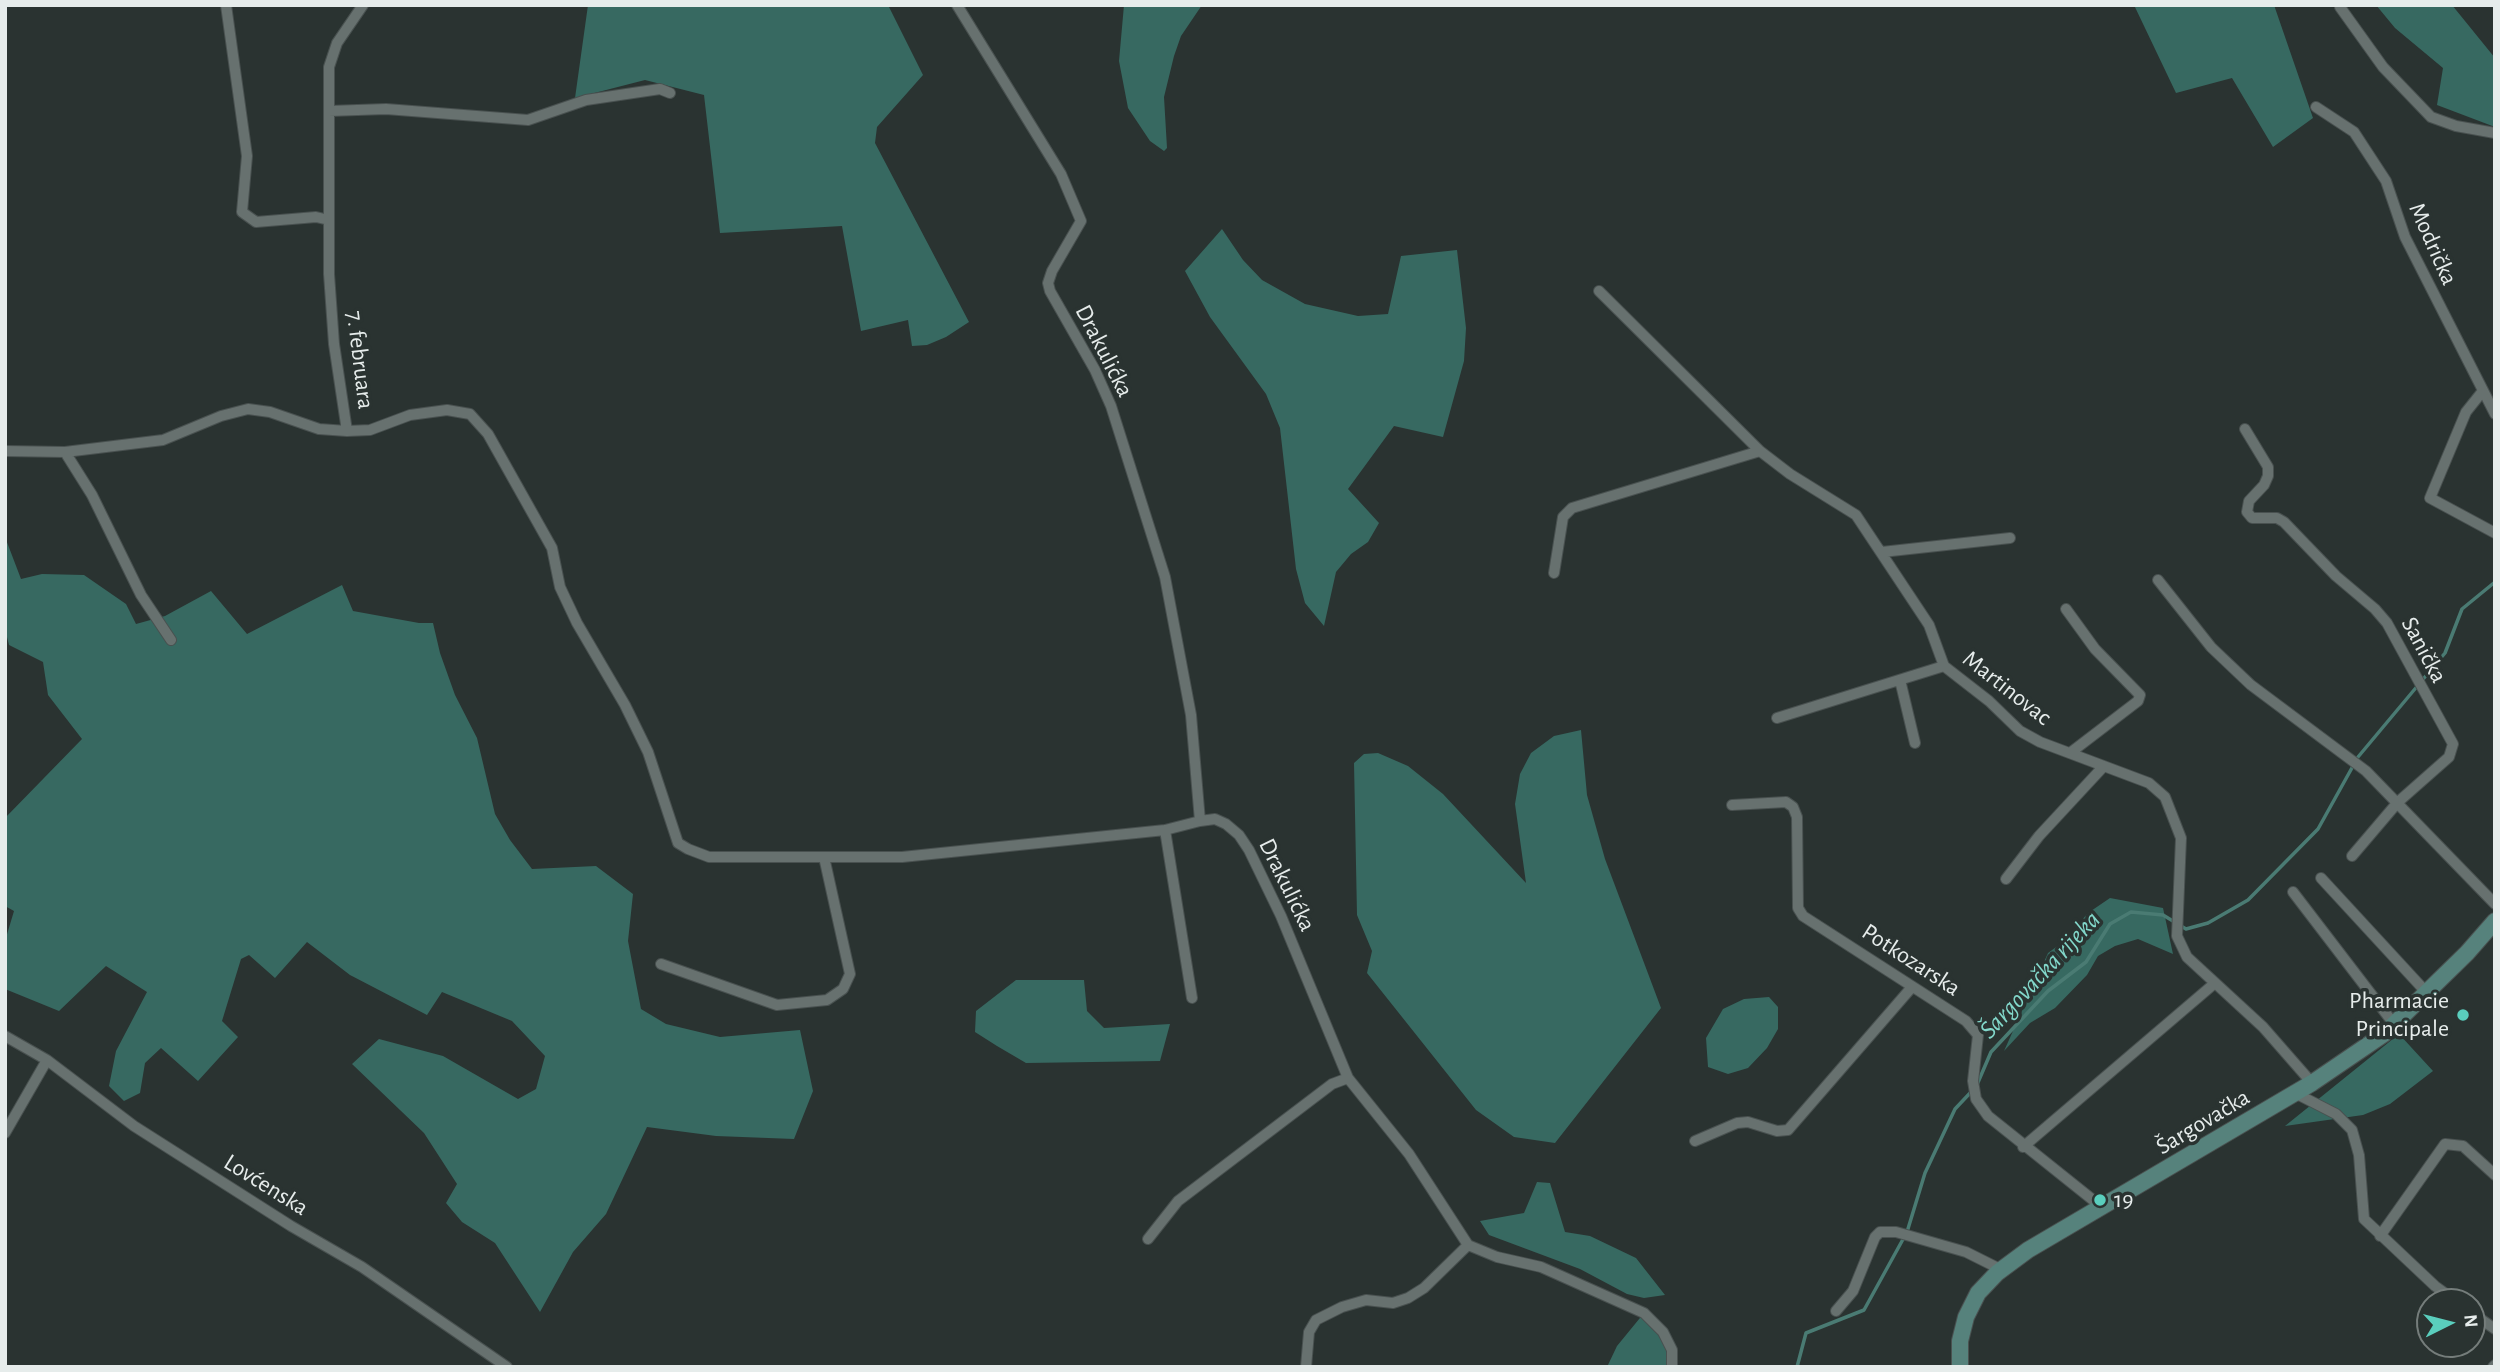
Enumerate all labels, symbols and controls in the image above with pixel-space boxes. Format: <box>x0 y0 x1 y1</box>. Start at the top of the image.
street label: Modrička <box>2402 198 2464 290</box>
street label: Drakulićka <box>1069 300 1139 402</box>
street label: 7. februara <box>340 309 380 411</box>
street label: Sanička <box>2395 612 2453 688</box>
street label: Martinovac <box>1957 644 2057 732</box>
street label: Drakulićka <box>1252 834 1322 936</box>
water label: Šargovačka rijeka <box>1973 905 2107 1045</box>
street label: Potkozarska <box>1856 917 1966 1003</box>
place label: Pharmacie Principale <box>2349 987 2449 1043</box>
marker: Pharmacie Principale <box>2455 1007 2471 1023</box>
street label: Šargovačka <box>2151 1083 2255 1161</box>
street label: Lovćenska <box>218 1148 314 1222</box>
place label: 19 <box>2114 1186 2134 1214</box>
marker: 19 <box>2092 1192 2108 1208</box>
north arrow <box>2416 1288 2486 1358</box>
text: N <box>2460 1313 2481 1329</box>

